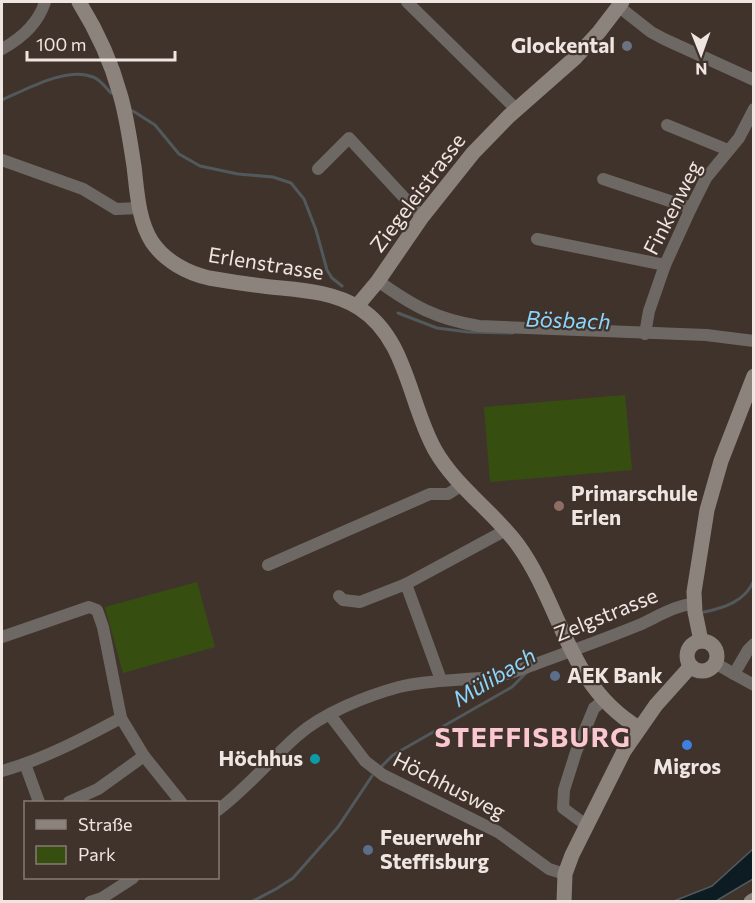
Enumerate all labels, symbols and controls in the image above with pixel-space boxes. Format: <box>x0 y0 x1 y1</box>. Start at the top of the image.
scale bar <box>27 24 176 62</box>
north arrow <box>671 24 731 84</box>
place label: Glockental <box>511 32 615 57</box>
text: 100 m <box>36 33 86 55</box>
marker: Glockental <box>620 39 634 53</box>
text: N <box>695 60 707 79</box>
street label: Ziegeleistrasse <box>364 128 470 256</box>
street label: Finkenweg <box>637 156 706 259</box>
street label: Erlenstrasse <box>207 241 326 284</box>
water label: Bösbach <box>525 305 611 334</box>
place label: Primarschule Erlen <box>571 480 698 529</box>
marker: Primarschule Erlen <box>552 499 566 513</box>
street label: Zelgstrasse <box>550 582 661 646</box>
water label: Mülibach <box>447 641 540 712</box>
place label: AEK Bank <box>567 662 662 687</box>
marker: AEK Bank <box>548 669 562 683</box>
district label: STEFFISBURG <box>435 720 631 753</box>
marker: Migros <box>680 738 694 752</box>
place label: Höchhus <box>218 745 303 770</box>
street label: Höchhusweg <box>389 746 510 824</box>
marker: Höchhus <box>308 752 322 766</box>
place label: Migros <box>653 753 721 778</box>
legend <box>24 801 219 879</box>
text: Straße <box>78 813 133 835</box>
place label: Feuerwehr Steffisburg <box>380 824 490 873</box>
text: Park <box>78 843 116 865</box>
marker: Feuerwehr Steffisburg <box>361 843 375 857</box>

